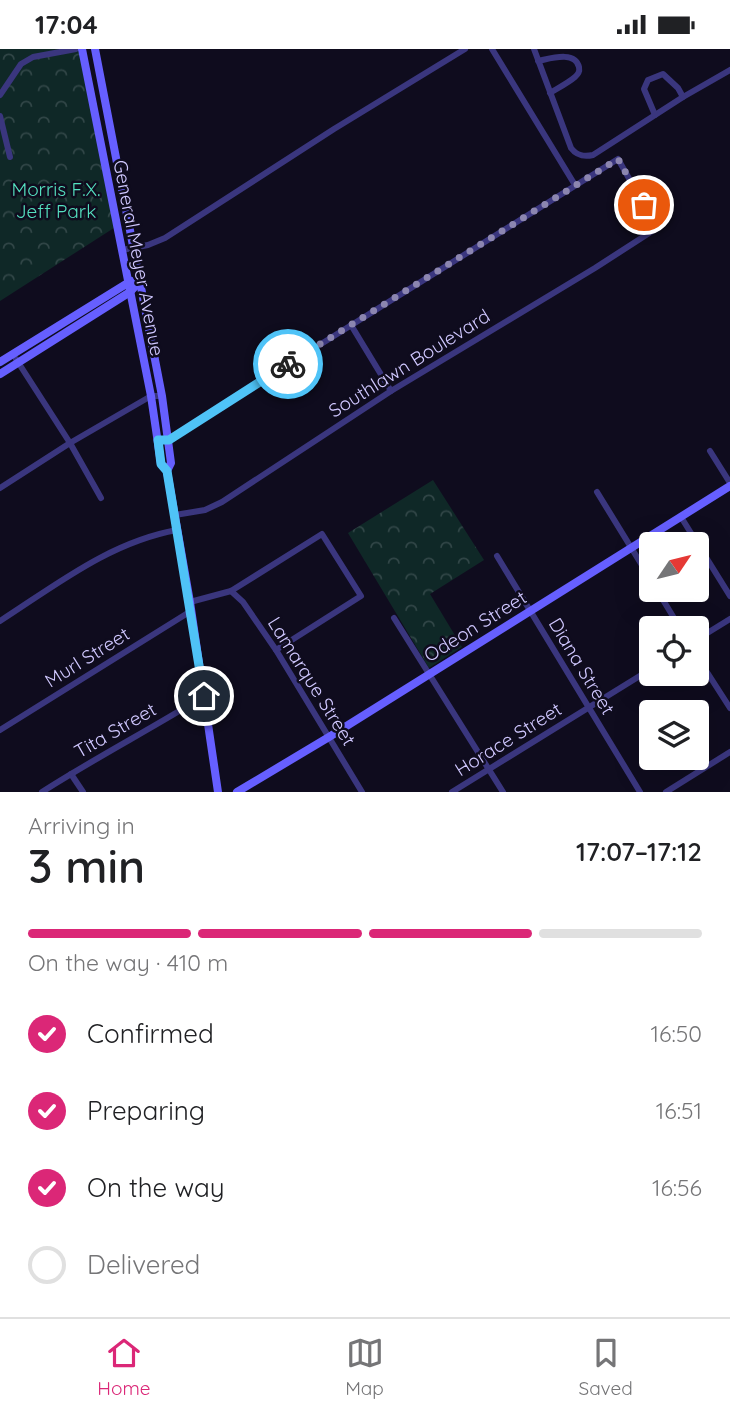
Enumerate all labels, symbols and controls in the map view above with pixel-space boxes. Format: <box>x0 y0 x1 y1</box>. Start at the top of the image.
text: 17:04 <box>35 8 98 41</box>
street label: General Meyer Avenue <box>108 158 170 358</box>
pin <box>614 175 674 235</box>
park label: Morris F.X. Jeff Park <box>11 177 101 223</box>
icon: bag <box>625 186 663 224</box>
street label: Southlawn Boulevard <box>324 304 494 422</box>
courier <box>253 329 323 399</box>
icon: bike <box>269 345 307 383</box>
north arrow <box>639 532 709 602</box>
map controls <box>639 532 709 770</box>
street label: Odeon Street <box>419 585 531 667</box>
street label: Lamarque Street <box>263 612 361 750</box>
street label: Diana Street <box>544 613 620 719</box>
button: locate <box>639 616 709 686</box>
street label: Murl Street <box>40 622 134 692</box>
pin <box>174 666 234 726</box>
icon: home <box>185 677 223 715</box>
street label: Tita Street <box>70 697 160 763</box>
street label: Horace Street <box>450 697 566 781</box>
button: layers <box>639 700 709 770</box>
text: Arriving in <box>28 811 135 840</box>
text: 17:07–17:12 <box>576 835 702 868</box>
text: 3 min <box>28 837 145 895</box>
text: On the way · 410 m <box>28 948 228 977</box>
icon: check <box>28 1015 66 1053</box>
text: Confirmed <box>87 1017 214 1050</box>
text: 16:50 <box>651 1019 702 1048</box>
icon: check <box>28 1092 66 1130</box>
text: Preparing <box>87 1094 205 1127</box>
text: 16:51 <box>656 1096 702 1125</box>
icon: check <box>28 1169 66 1207</box>
text: On the way <box>87 1171 225 1204</box>
text: 16:56 <box>652 1173 702 1202</box>
text: Delivered <box>87 1248 200 1281</box>
tab: Home <box>97 1334 151 1400</box>
tab: Map <box>345 1334 384 1400</box>
tab: Saved <box>579 1334 633 1400</box>

